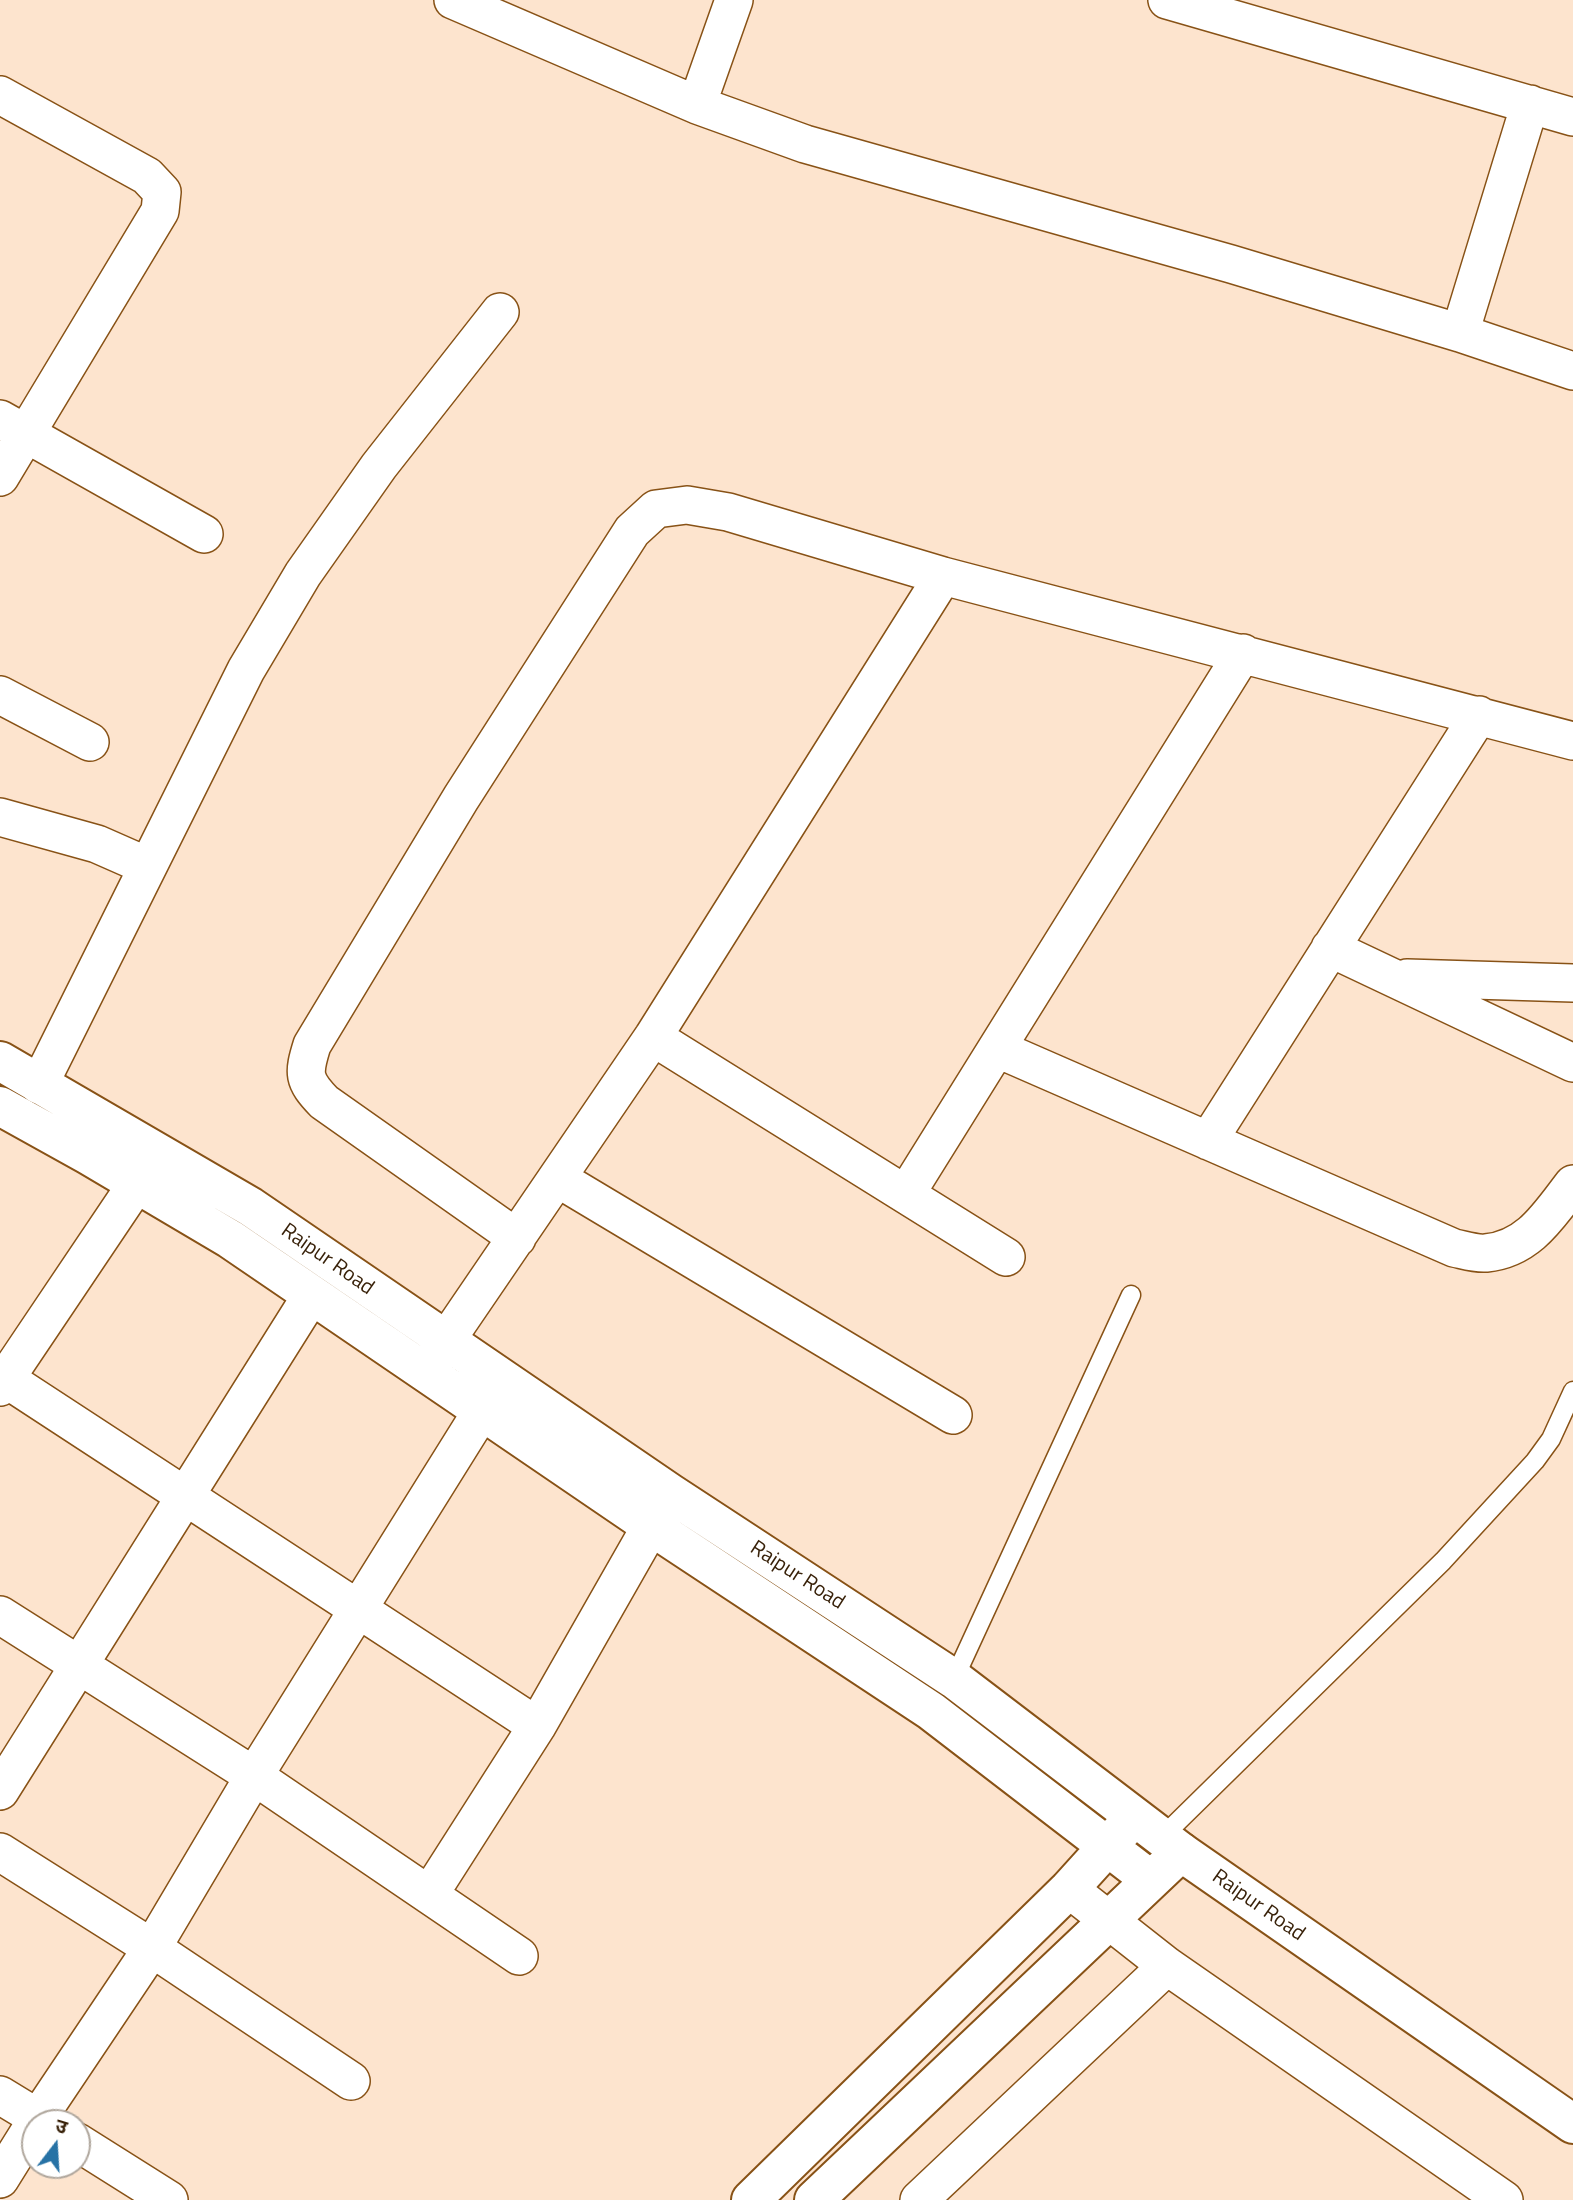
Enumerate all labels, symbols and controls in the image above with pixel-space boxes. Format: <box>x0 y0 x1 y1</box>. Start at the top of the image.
street label: Raipur Road <box>276 1219 378 1301</box>
street label: Raipur Road <box>745 1536 849 1616</box>
street label: Raipur Road <box>1207 1865 1309 1947</box>
north arrow <box>21 2109 91 2179</box>
text: उ <box>52 2110 71 2141</box>

